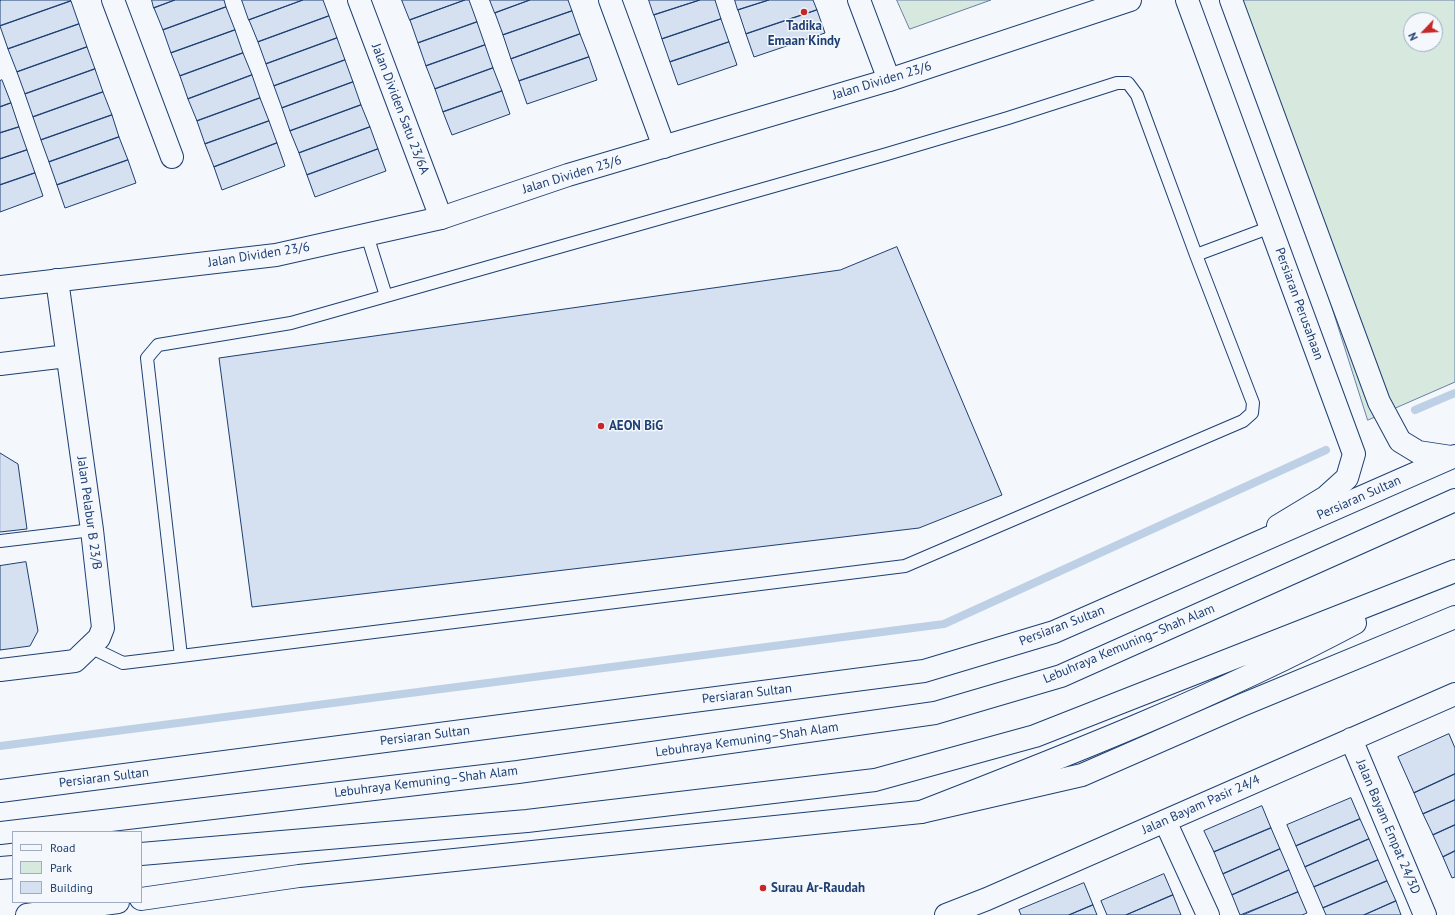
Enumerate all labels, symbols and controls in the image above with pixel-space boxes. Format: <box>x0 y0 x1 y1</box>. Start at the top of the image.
marker: Tadika Emaan Kindy <box>799 7 809 17</box>
north arrow <box>1403 12 1443 52</box>
place label: Tadika Emaan Kindy <box>768 18 840 49</box>
text: N <box>1405 30 1421 43</box>
street label: Jalan Dividen Satu 23/6A <box>368 41 432 177</box>
street label: Jalan Dividen 23/6 <box>831 59 933 103</box>
street label: Jalan Dividen 23/6 <box>521 153 623 197</box>
street label: Jalan Dividen 23/6 <box>207 239 311 271</box>
street label: Persiaran Perusahaan <box>1271 246 1327 362</box>
place label: AEON BiG <box>609 418 663 434</box>
marker: AEON BiG <box>596 421 606 431</box>
street label: Jalan Pelabur B 23/B <box>73 455 105 571</box>
street label: Persiaran Sultan <box>1315 473 1403 523</box>
street label: Lebuhraya Kemuning–Shah Alam <box>1041 601 1217 687</box>
street label: Persiaran Sultan <box>1017 603 1107 649</box>
street label: Persiaran Sultan <box>701 681 793 707</box>
street label: Lebuhraya Kemuning–Shah Alam <box>654 719 840 761</box>
street label: Persiaran Sultan <box>379 723 471 749</box>
street label: Jalan Bayam Empat 24/3D <box>1353 757 1423 897</box>
street label: Lebuhraya Kemuning–Shah Alam <box>333 763 519 801</box>
street label: Persiaran Sultan <box>58 765 150 791</box>
street label: Jalan Bayam Pasir 24/4 <box>1140 772 1262 838</box>
legend <box>12 831 142 903</box>
text: Road <box>50 840 75 855</box>
text: Park <box>50 860 72 875</box>
text: Building <box>50 880 93 895</box>
place label: Surau Ar-Raudah <box>771 880 865 896</box>
marker: Surau Ar-Raudah <box>758 883 768 893</box>

